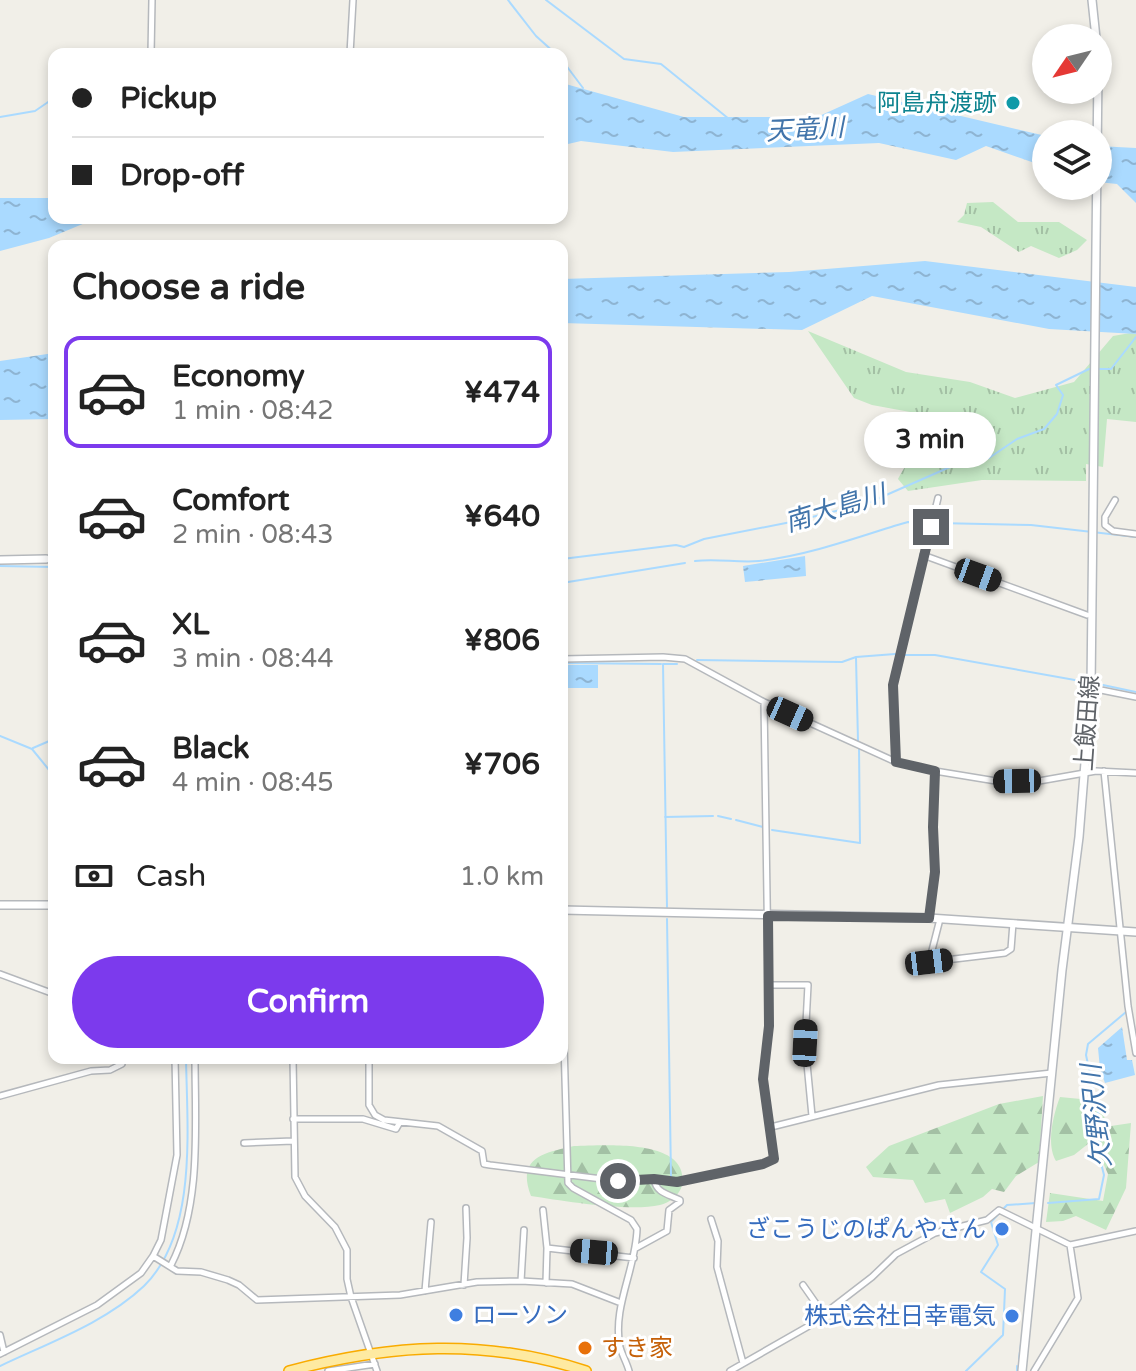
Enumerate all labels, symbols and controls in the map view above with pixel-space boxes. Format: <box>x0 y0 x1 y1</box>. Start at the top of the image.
north arrow <box>1032 24 1112 104</box>
map controls <box>1032 24 1112 200</box>
text: Pickup <box>120 80 217 117</box>
place label: 阿島舟渡跡 <box>877 89 997 118</box>
marker: 阿島舟渡跡 <box>1004 94 1022 112</box>
water label: 天竜川 <box>765 112 848 147</box>
button: layers <box>1032 120 1112 200</box>
text: Drop-off <box>120 157 244 194</box>
text: Choose a ride <box>72 266 305 309</box>
icon: car <box>76 356 148 428</box>
text: Economy <box>172 358 305 395</box>
text: ¥474 <box>464 374 540 411</box>
text: 1 min · 08:42 <box>172 395 334 426</box>
callout: 3 min <box>865 411 997 467</box>
text: 3 min <box>895 424 965 455</box>
water label: 南大島川 <box>781 478 892 539</box>
icon: car <box>76 480 148 552</box>
text: Comfort <box>172 482 290 519</box>
text: ¥640 <box>464 498 540 535</box>
route end <box>913 509 949 545</box>
text: 2 min · 08:43 <box>172 519 334 550</box>
car <box>951 556 1005 594</box>
icon: car <box>76 604 148 676</box>
text: XL <box>172 606 209 643</box>
text: ¥806 <box>464 622 540 659</box>
text: 3 min · 08:44 <box>172 643 334 674</box>
street label: 上飯田線 <box>1070 674 1105 772</box>
car <box>763 693 817 735</box>
icon: car <box>76 728 148 800</box>
text: Black <box>172 730 249 767</box>
text: ¥706 <box>464 746 540 783</box>
text: 4 min · 08:45 <box>172 767 334 798</box>
car <box>993 769 1041 793</box>
icon: cash <box>72 854 116 898</box>
text: Cash <box>136 858 206 895</box>
text: 1.0 km <box>460 861 544 892</box>
car <box>904 947 954 977</box>
button: Confirm <box>72 956 544 1048</box>
car <box>792 1018 818 1068</box>
water label: 欠野沢川 <box>1075 1060 1117 1169</box>
route start <box>600 1163 636 1199</box>
place label: ざこうじのぱんやさん <box>746 1215 986 1244</box>
marker: ざこうじのぱんやさん <box>993 1220 1011 1238</box>
car <box>569 1238 619 1266</box>
place label: ローソン <box>472 1301 568 1330</box>
place label: 株式会社日幸電気 <box>804 1302 996 1331</box>
marker: ローソン <box>447 1306 465 1324</box>
marker: 株式会社日幸電気 <box>1003 1307 1021 1325</box>
place label: すき家 <box>601 1334 673 1363</box>
marker: すき家 <box>576 1339 594 1357</box>

